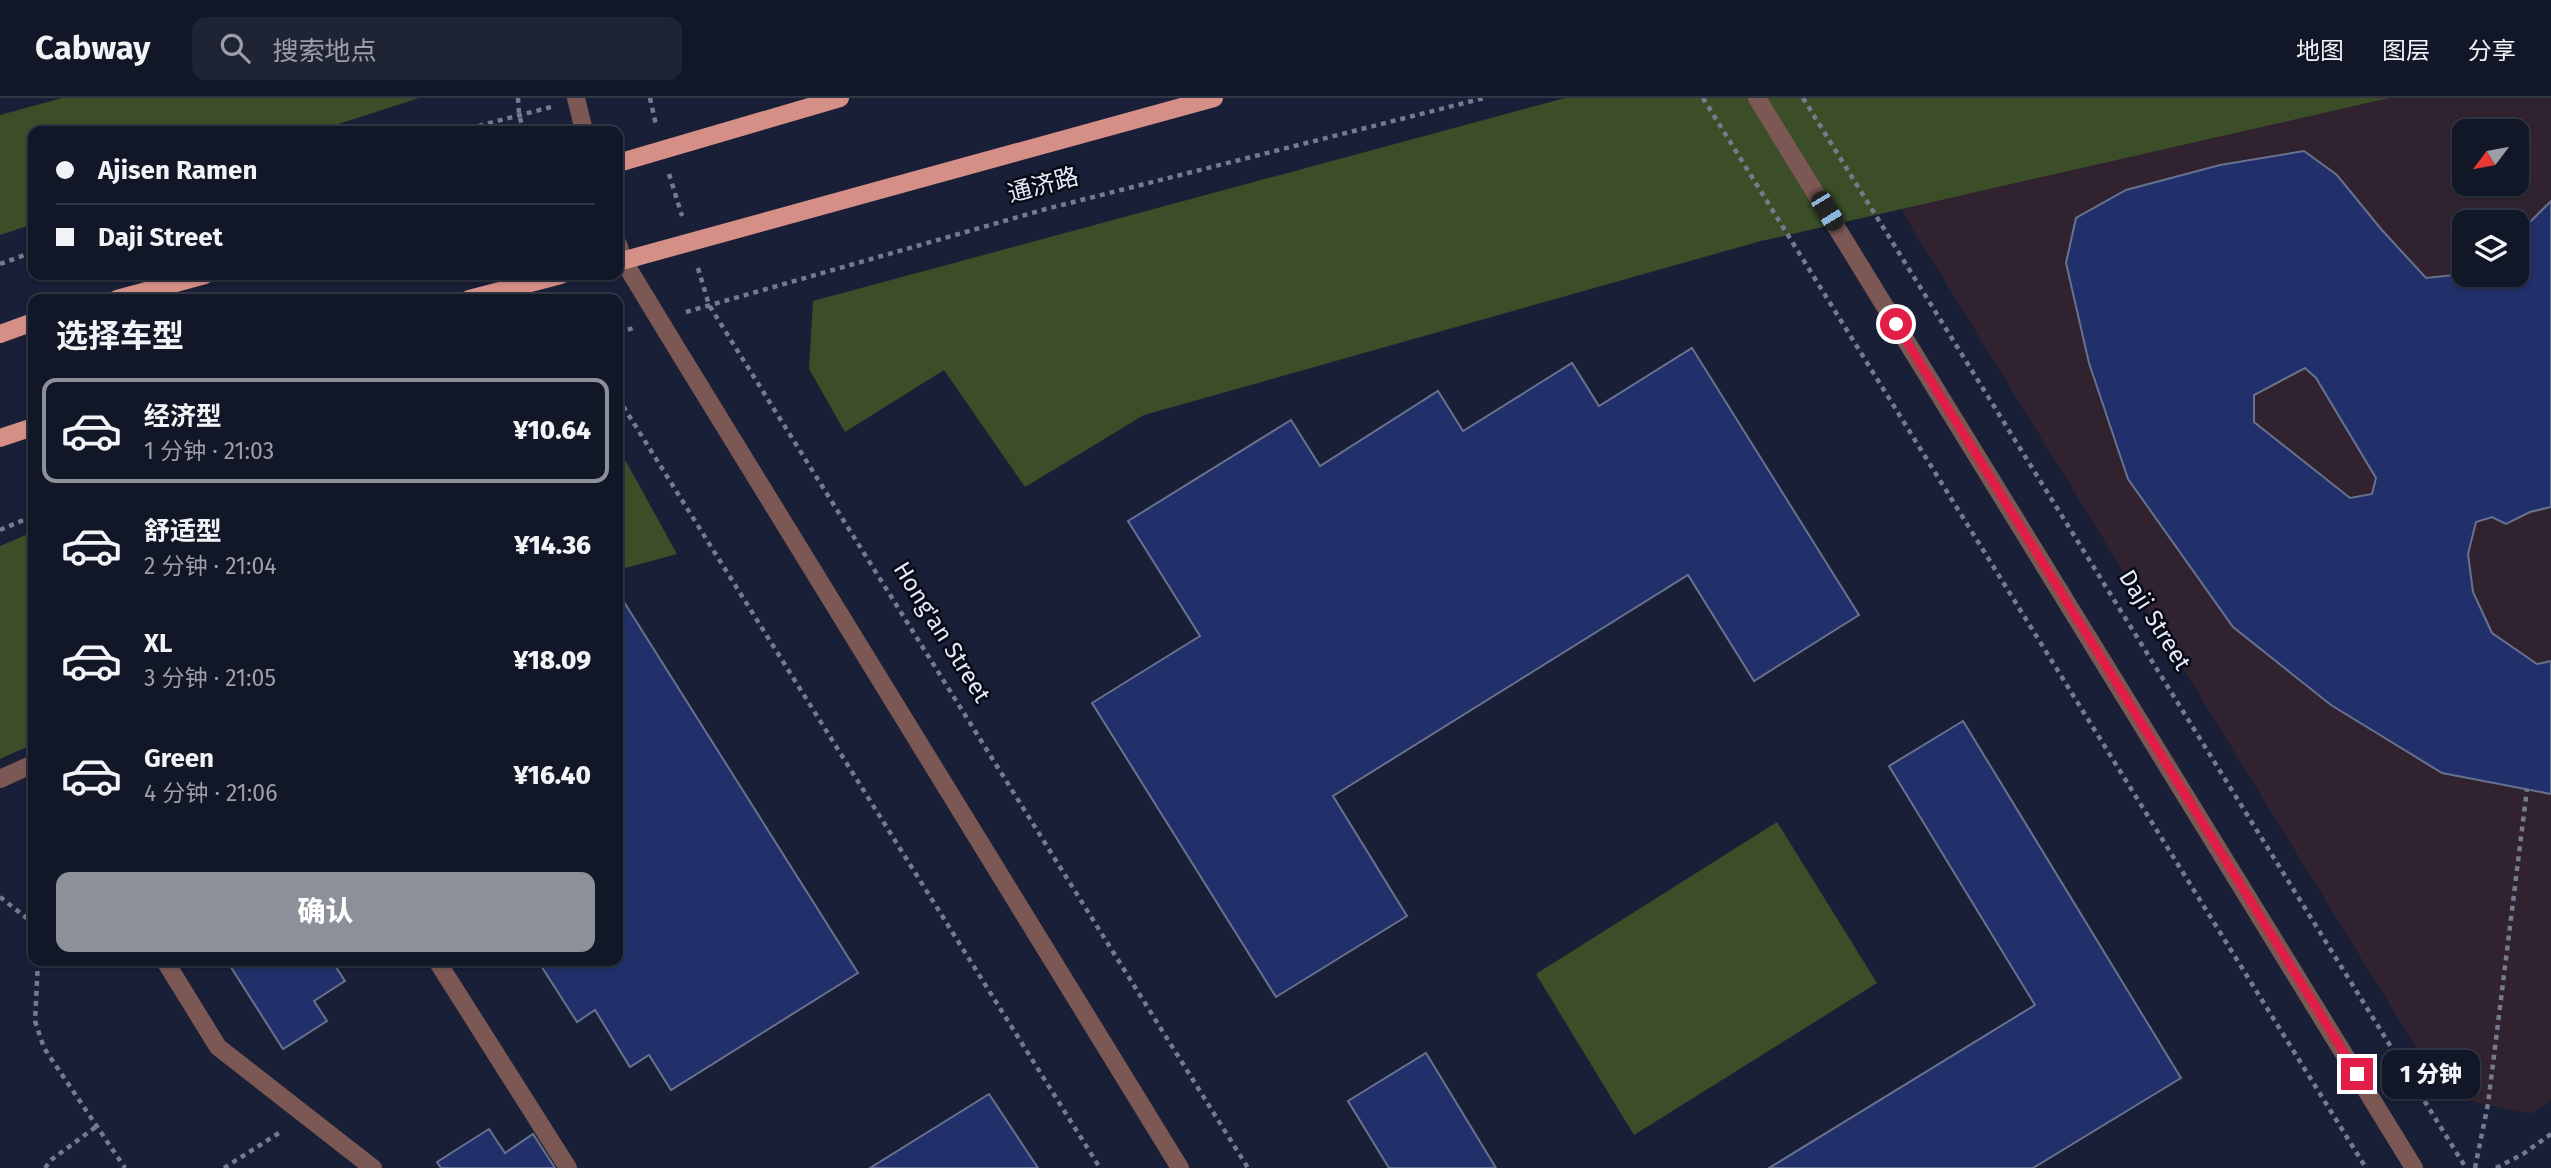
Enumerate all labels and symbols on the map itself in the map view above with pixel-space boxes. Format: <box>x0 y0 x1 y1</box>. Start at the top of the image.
north arrow <box>2452 119 2529 196</box>
street label: 通济路 <box>1005 162 1081 208</box>
car <box>1808 188 1847 234</box>
route start <box>1880 308 1912 340</box>
street label: Hong'an Street <box>888 557 997 708</box>
street label: Daji Street <box>2113 565 2197 676</box>
callout: 1 分钟 <box>2382 1049 2480 1098</box>
route end <box>2341 1058 2373 1090</box>

